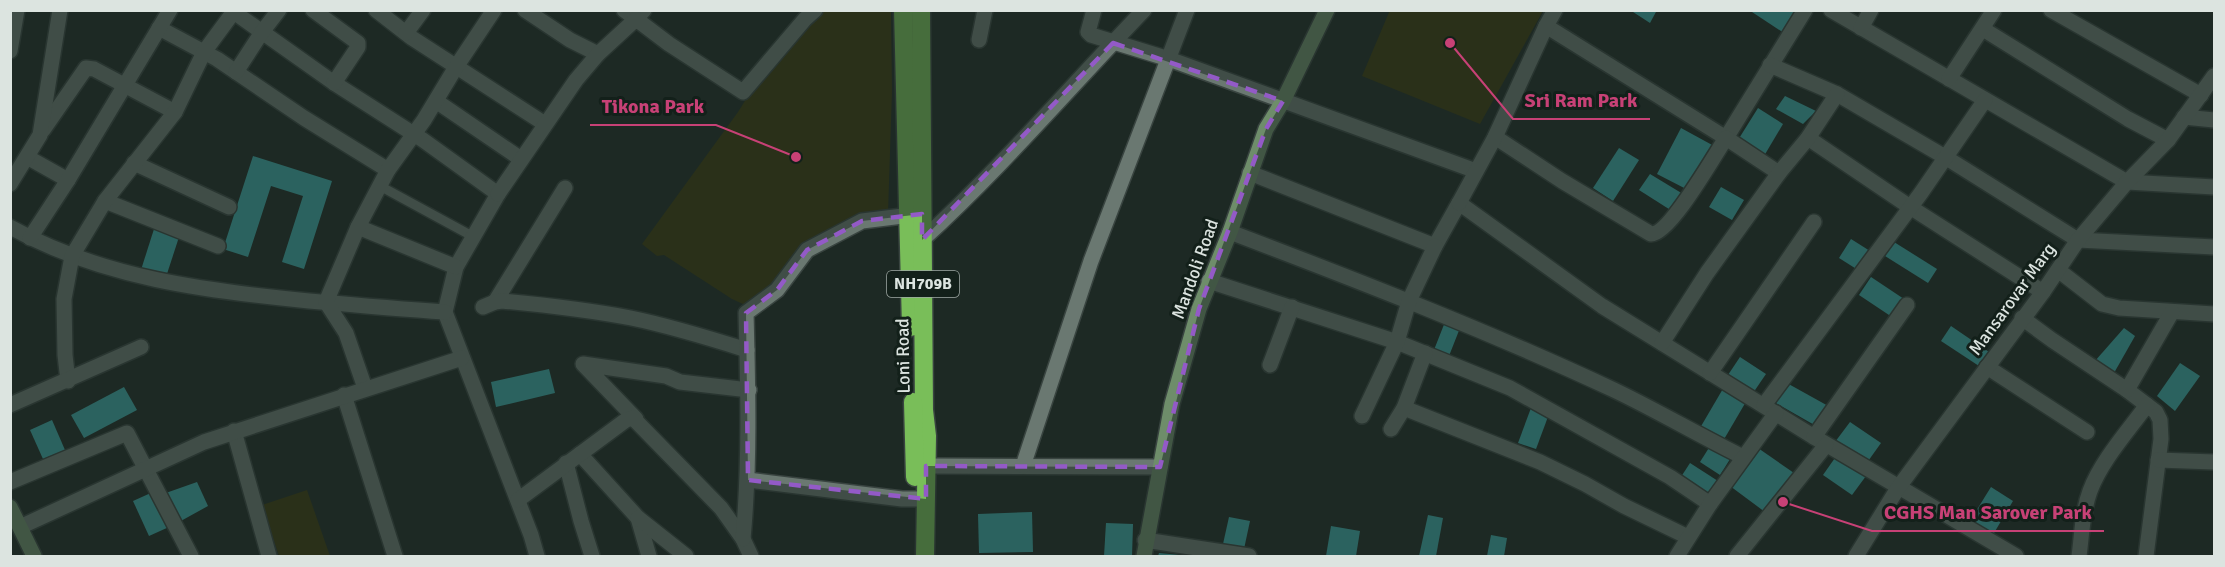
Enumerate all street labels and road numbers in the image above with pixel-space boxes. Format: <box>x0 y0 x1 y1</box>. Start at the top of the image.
street label: Mandoli Road <box>1167 216 1223 322</box>
street label: Mansarovar Marg <box>1964 239 2060 359</box>
road number: NH709B <box>887 271 959 297</box>
street label: Loni Road <box>891 318 915 394</box>

